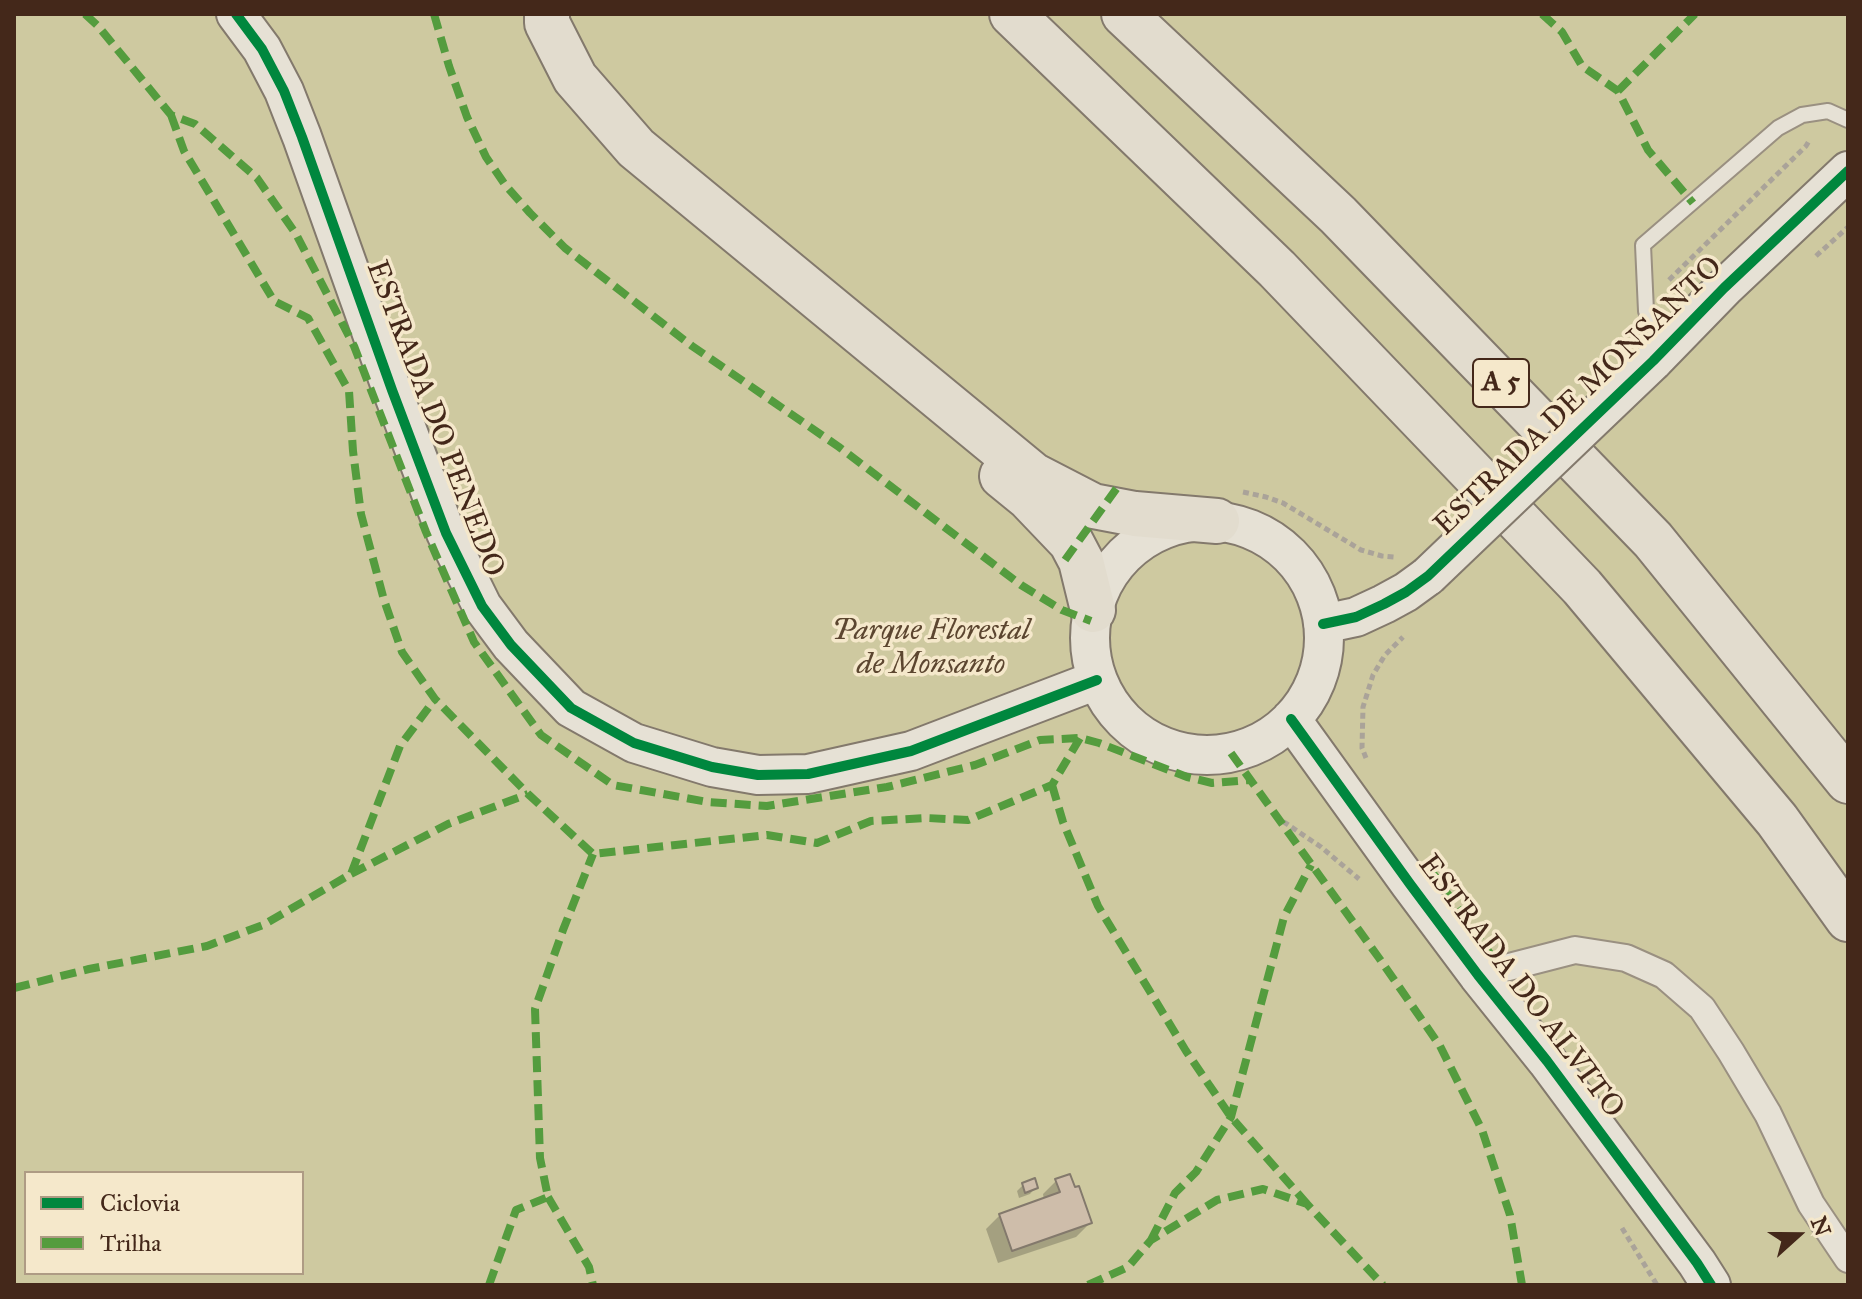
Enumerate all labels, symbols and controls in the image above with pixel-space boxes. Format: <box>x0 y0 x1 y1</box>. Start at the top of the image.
street label: ESTRADA DE MONSANTO <box>1428 250 1730 544</box>
street label: ESTRADA DO PENEDO <box>357 256 511 582</box>
road number: A 5 <box>1473 359 1529 407</box>
park label: Parque Florestal de Monsanto <box>832 614 1030 684</box>
street label: ESTRADA DO ALVITO <box>1409 848 1631 1126</box>
legend <box>24 1171 304 1275</box>
text: Ciclovia <box>100 1188 180 1218</box>
north arrow <box>1758 1195 1838 1275</box>
text: N <box>1805 1213 1837 1240</box>
text: Trilha <box>100 1228 161 1258</box>

